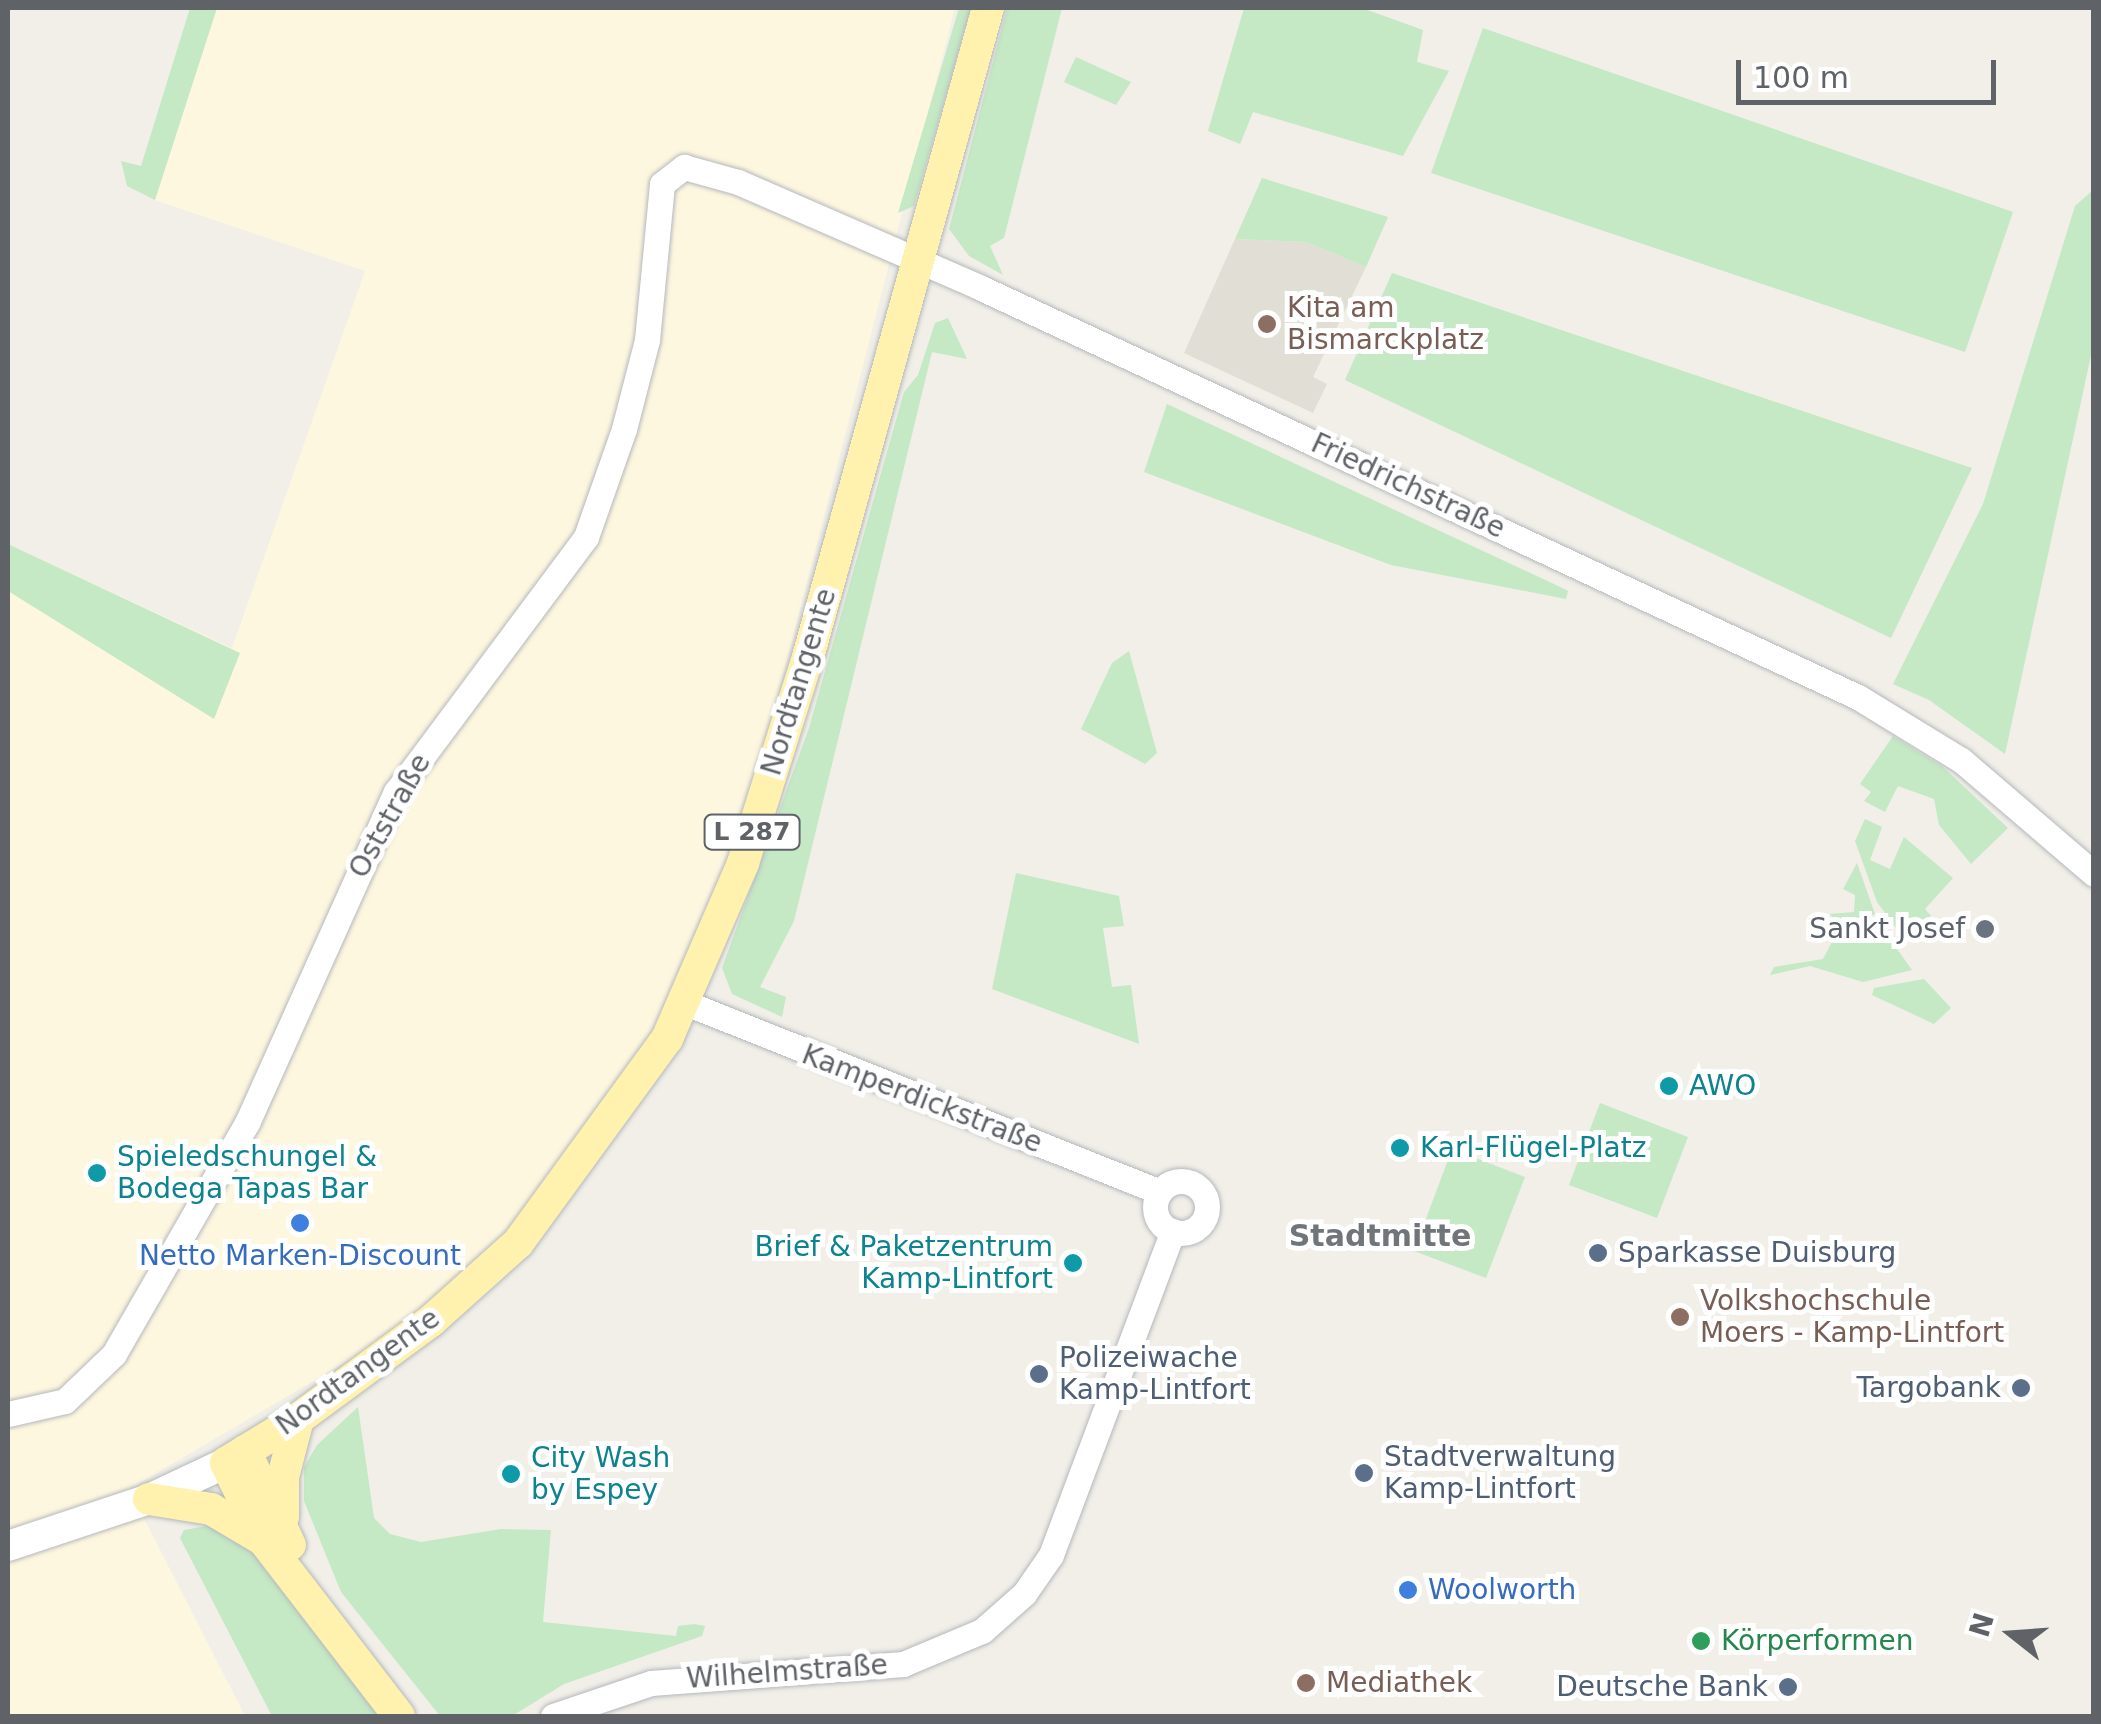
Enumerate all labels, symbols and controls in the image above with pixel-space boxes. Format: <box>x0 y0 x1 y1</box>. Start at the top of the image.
scale bar <box>1741 40 2001 102</box>
text: 100 m <box>1753 60 1849 95</box>
place label: Kita am Bismarckplatz <box>1287 291 1484 357</box>
marker: Kita am Bismarckplatz <box>1256 313 1278 335</box>
street label: Friedrichstraße <box>1306 426 1510 546</box>
street label: Nordtangente <box>755 584 843 780</box>
street label: Oststraße <box>342 748 438 884</box>
road number: L 287 <box>702 812 802 852</box>
place label: Sankt Josef <box>1809 912 1965 946</box>
marker: Sankt Josef <box>1974 918 1996 940</box>
street label: Kamperdickstraße <box>797 1038 1047 1160</box>
place label: AWO <box>1689 1069 1756 1103</box>
marker: AWO <box>1658 1075 1680 1097</box>
place label: Karl-Flügel-Platz <box>1420 1131 1646 1165</box>
marker: Karl-Flügel-Platz <box>1389 1137 1411 1159</box>
place label: Spieledschungel & Bodega Tapas Bar <box>117 1140 377 1206</box>
marker: Spieledschungel & Bodega Tapas Bar <box>86 1162 108 1184</box>
marker: Netto Marken-Discount <box>289 1212 311 1234</box>
district label: Stadtmitte <box>1289 1218 1471 1254</box>
place label: Brief & Paketzentrum Kamp-Lintfort <box>754 1230 1053 1296</box>
place label: Sparkasse Duisburg <box>1618 1236 1896 1270</box>
place label: Netto Marken-Discount <box>139 1239 461 1273</box>
marker: Sparkasse Duisburg <box>1587 1242 1609 1264</box>
marker: Brief & Paketzentrum Kamp-Lintfort <box>1062 1252 1084 1274</box>
place label: Volkshochschule Moers - Kamp-Lintfort <box>1700 1284 2004 1350</box>
street label: Nordtangente <box>270 1301 446 1443</box>
marker: Volkshochschule Moers - Kamp-Lintfort <box>1669 1306 1691 1328</box>
place label: Polizeiwache Kamp-Lintfort <box>1059 1341 1251 1407</box>
marker: Polizeiwache Kamp-Lintfort <box>1028 1363 1050 1385</box>
place label: Targobank <box>1857 1371 2001 1405</box>
marker: Targobank <box>2010 1377 2032 1399</box>
place label: Stadtverwaltung Kamp-Lintfort <box>1384 1440 1616 1506</box>
place label: City Wash by Espey <box>531 1441 670 1507</box>
marker: Stadtverwaltung Kamp-Lintfort <box>1353 1462 1375 1484</box>
marker: City Wash by Espey <box>500 1463 522 1485</box>
place label: Woolworth <box>1428 1573 1576 1607</box>
marker: Woolworth <box>1397 1579 1419 1601</box>
north arrow <box>1961 1584 2061 1684</box>
text: N <box>1963 1609 2001 1641</box>
place label: Körperformen <box>1721 1624 1913 1658</box>
marker: Körperformen <box>1690 1630 1712 1652</box>
street label: Wilhelmstraße <box>685 1648 889 1696</box>
place label: Mediathek <box>1326 1666 1472 1700</box>
place label: Deutsche Bank <box>1556 1670 1768 1704</box>
marker: Mediathek <box>1295 1672 1317 1694</box>
marker: Deutsche Bank <box>1777 1676 1799 1698</box>

